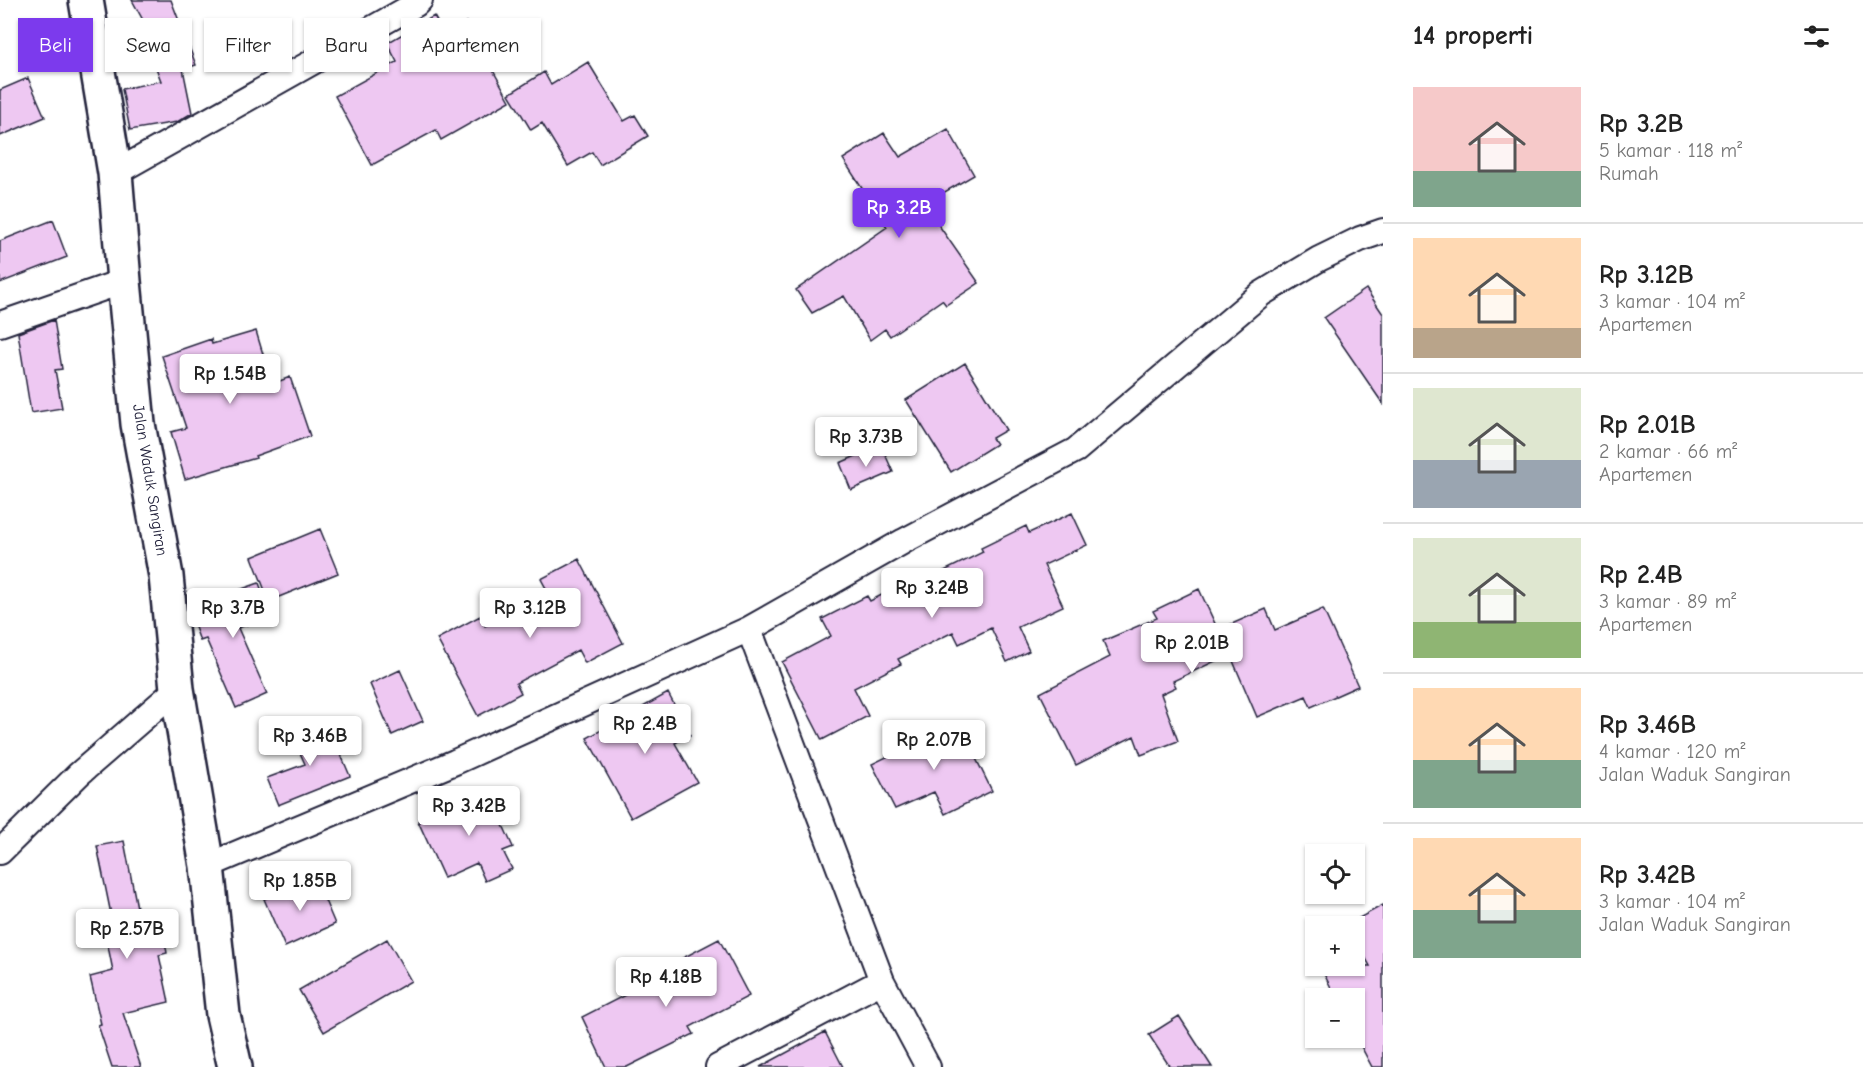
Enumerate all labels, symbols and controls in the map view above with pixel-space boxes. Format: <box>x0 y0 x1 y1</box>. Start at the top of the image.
chip: Beli <box>18 18 93 72</box>
chip: Sewa <box>105 18 192 72</box>
chip: Filter <box>204 18 292 72</box>
chip: Baru <box>304 18 389 72</box>
chip: Apartemen <box>401 18 541 72</box>
icon: filters <box>1800 20 1833 53</box>
text: 14 properti <box>1413 21 1533 51</box>
text: Rp 3.2B <box>1599 109 1683 139</box>
icon: home <box>1461 111 1533 183</box>
text: 5 kamar · 118 m² <box>1599 139 1742 162</box>
text: Rumah <box>1599 162 1659 185</box>
pin: Rp 3.2B <box>844 188 954 239</box>
text: Rp 3.2B <box>867 196 931 219</box>
text: Rp 3.12B <box>1599 260 1694 290</box>
icon: home <box>1461 262 1533 334</box>
text: 3 kamar · 104 m² <box>1599 290 1745 313</box>
text: Apartemen <box>1599 313 1692 336</box>
pin: Rp 1.54B <box>168 354 292 405</box>
text: Rp 1.54B <box>194 362 266 385</box>
street label: Jalan Waduk Sangiran <box>129 403 171 557</box>
text: Rp 2.01B <box>1599 410 1696 440</box>
icon: home <box>1461 412 1533 484</box>
pin: Rp 3.73B <box>804 417 928 468</box>
text: Rp 3.73B <box>829 425 903 448</box>
text: 2 kamar · 66 m² <box>1599 440 1737 463</box>
text: Apartemen <box>1599 463 1692 486</box>
text: Rp 2.4B <box>1599 560 1683 590</box>
icon: home <box>1461 562 1533 634</box>
pin: Rp 3.24B <box>870 568 994 619</box>
text: Rp 3.24B <box>895 576 969 599</box>
pin: Rp 3.7B <box>178 588 288 639</box>
pin: Rp 3.12B <box>468 588 592 639</box>
text: 3 kamar · 89 m² <box>1599 590 1736 613</box>
text: Rp 3.7B <box>201 596 265 619</box>
text: Rp 3.12B <box>494 596 566 619</box>
text: Apartemen <box>1599 613 1692 636</box>
pin: Rp 2.01B <box>1130 623 1254 674</box>
text: Rp 2.01B <box>1155 631 1229 654</box>
pin: Rp 2.4B <box>590 704 700 755</box>
text: Rp 3.46B <box>1599 710 1696 740</box>
text: Rp 2.4B <box>613 712 677 735</box>
icon: home <box>1461 712 1533 784</box>
pin: Rp 3.46B <box>248 716 372 767</box>
pin: Rp 2.07B <box>872 720 996 771</box>
text: Rp 3.46B <box>273 724 347 747</box>
text: Rp 2.07B <box>896 728 972 751</box>
text: 4 kamar · 120 m² <box>1599 740 1745 763</box>
text: Jalan Waduk Sangiran <box>1599 763 1791 786</box>
pin: Rp 3.42B <box>407 786 531 837</box>
text: Rp 3.42B <box>432 794 506 817</box>
map controls <box>1305 844 1365 1048</box>
button: locate <box>1305 844 1365 904</box>
text: Rp 3.42B <box>1599 860 1696 890</box>
pin: Rp 1.85B <box>238 861 362 912</box>
icon: home <box>1461 862 1533 934</box>
text: Rp 1.85B <box>263 869 337 892</box>
text: 3 kamar · 104 m² <box>1599 890 1745 913</box>
pin: Rp 2.57B <box>65 909 189 960</box>
text: Jalan Waduk Sangiran <box>1599 913 1791 936</box>
button: + <box>1305 916 1365 976</box>
text: Rp 2.57B <box>90 917 164 940</box>
pin: Rp 4.18B <box>604 957 728 1008</box>
text: Rp 4.18B <box>630 965 702 988</box>
button: − <box>1305 988 1365 1048</box>

